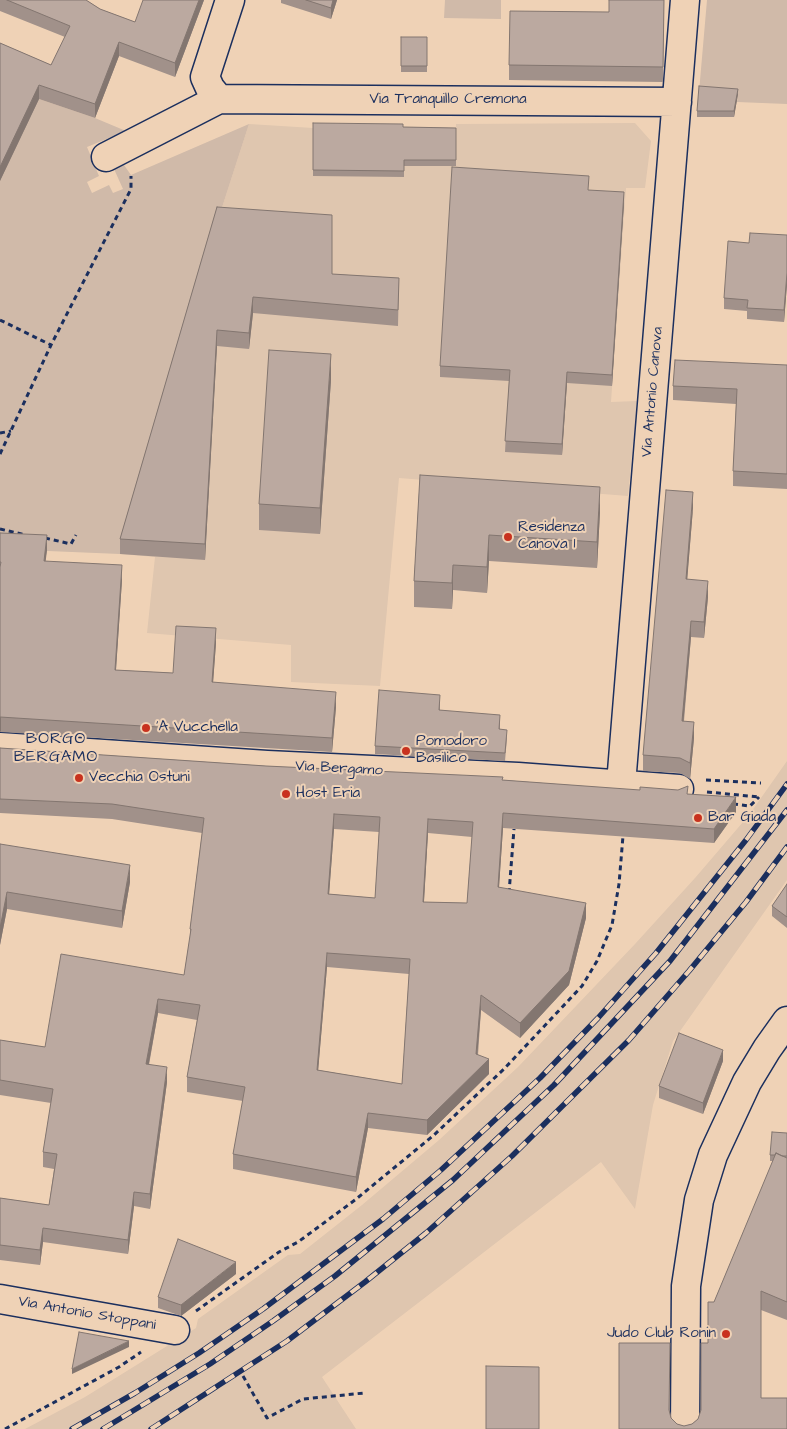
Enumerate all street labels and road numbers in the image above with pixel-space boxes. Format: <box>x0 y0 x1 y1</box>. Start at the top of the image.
street label: Via Tranquillo Cremona <box>369 91 527 109</box>
street label: Via Antonio Canova <box>638 326 668 458</box>
street label: Via Bergamo <box>295 758 383 780</box>
street label: Via Antonio Stoppani <box>17 1293 157 1335</box>

